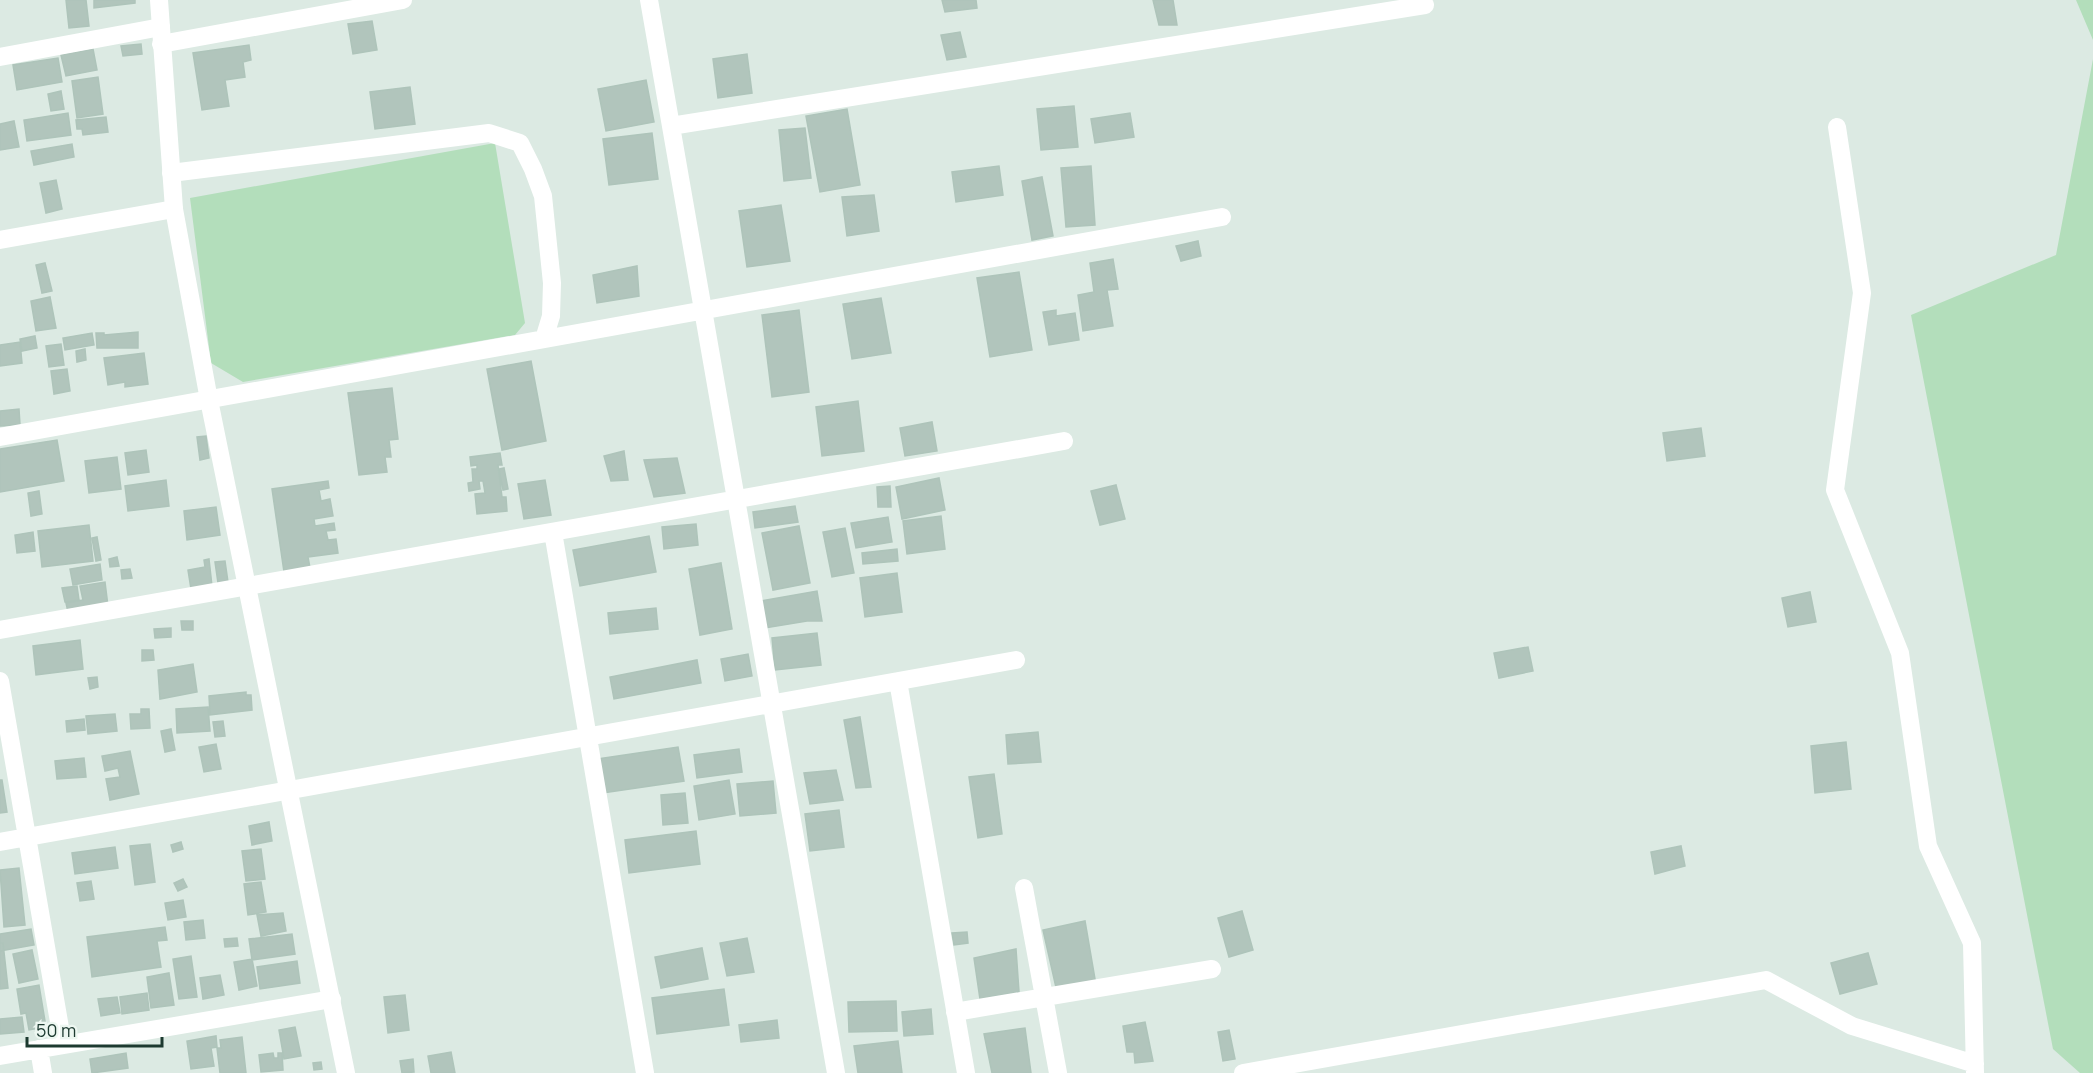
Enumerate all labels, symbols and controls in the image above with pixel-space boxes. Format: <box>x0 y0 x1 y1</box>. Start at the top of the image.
scale bar <box>27 1010 162 1048</box>
text: 50 m <box>36 1018 76 1042</box>

